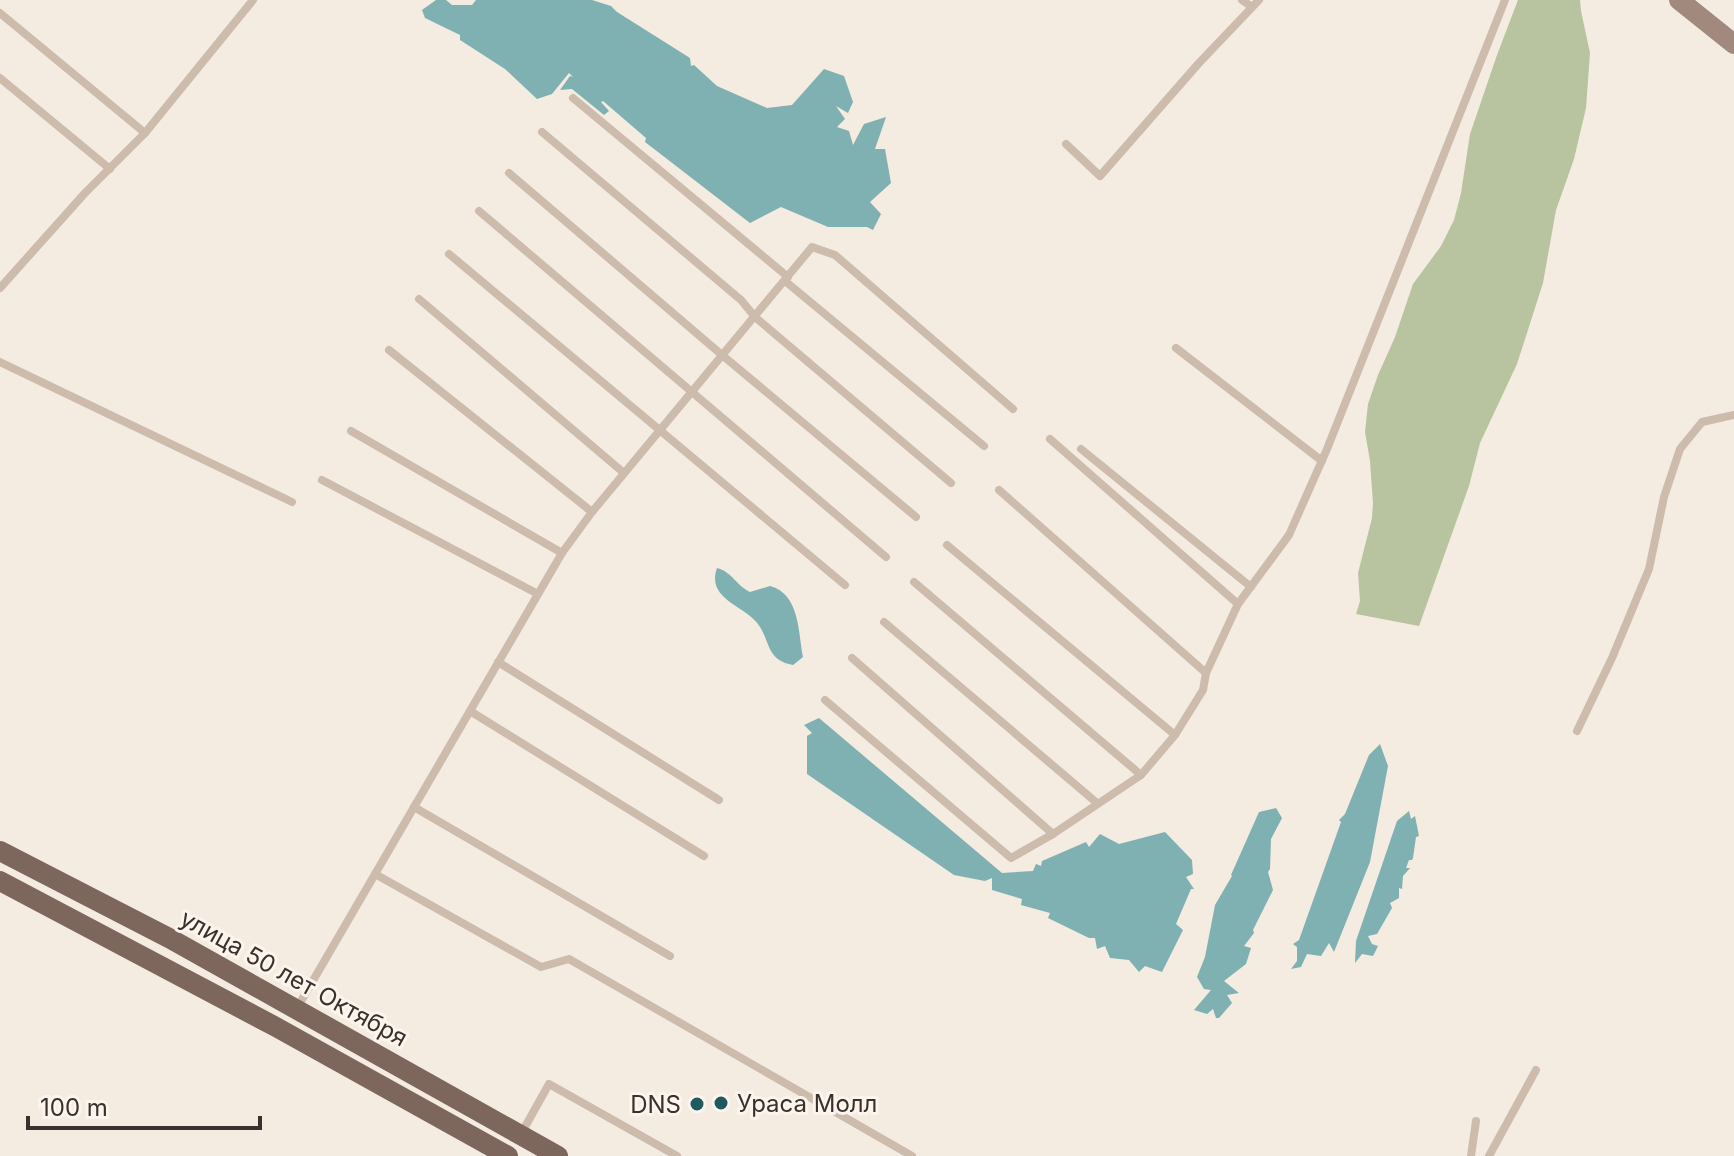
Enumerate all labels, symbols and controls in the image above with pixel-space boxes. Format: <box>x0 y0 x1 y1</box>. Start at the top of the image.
street label: улица 50 лет Октября <box>175 903 413 1053</box>
scale bar <box>28 1080 260 1130</box>
place label: Ураса Молл <box>737 1089 877 1118</box>
place label: DNS <box>630 1090 681 1119</box>
text: 100 m <box>40 1093 108 1122</box>
marker: Ураса Молл <box>712 1094 730 1112</box>
marker: DNS <box>688 1095 706 1113</box>

